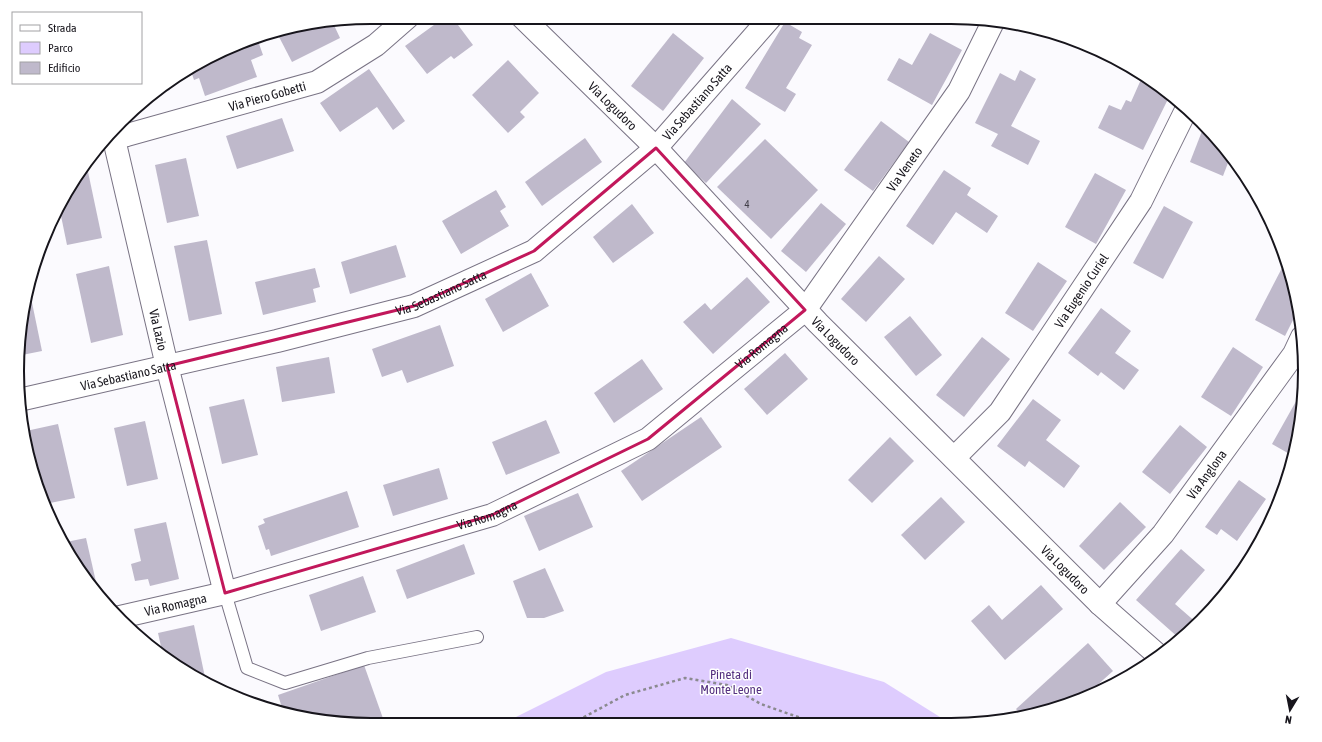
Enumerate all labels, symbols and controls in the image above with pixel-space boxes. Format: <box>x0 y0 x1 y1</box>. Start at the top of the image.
legend <box>12 12 142 84</box>
text: Strada <box>48 21 77 35</box>
text: Parco <box>48 41 73 55</box>
street label: Via Sebastiano Satta <box>659 60 735 143</box>
text: Edificio <box>48 61 81 75</box>
street label: Via Piero Gobetti <box>227 78 308 114</box>
street label: Via Logudoro <box>585 79 640 133</box>
street label: Via Veneto <box>884 144 925 194</box>
house number: 4 <box>744 198 750 210</box>
street label: Via Eugenio Curiel <box>1051 251 1112 331</box>
street label: Via Sebastiano Satta <box>394 267 489 318</box>
street label: Via Lazio <box>146 308 170 352</box>
street label: Via Logudoro <box>808 314 863 368</box>
street label: Via Romagna <box>732 320 791 372</box>
street label: Via Sebastiano Satta <box>79 357 177 394</box>
street label: Via Anglona <box>1184 447 1230 502</box>
street label: Via Romagna <box>455 497 520 533</box>
street label: Via Logudoro <box>1038 542 1092 597</box>
street label: Via Romagna <box>143 590 208 619</box>
park label: Pineta di Monte Leone <box>700 667 762 697</box>
north arrow <box>1270 690 1310 730</box>
text: N <box>1284 713 1293 726</box>

